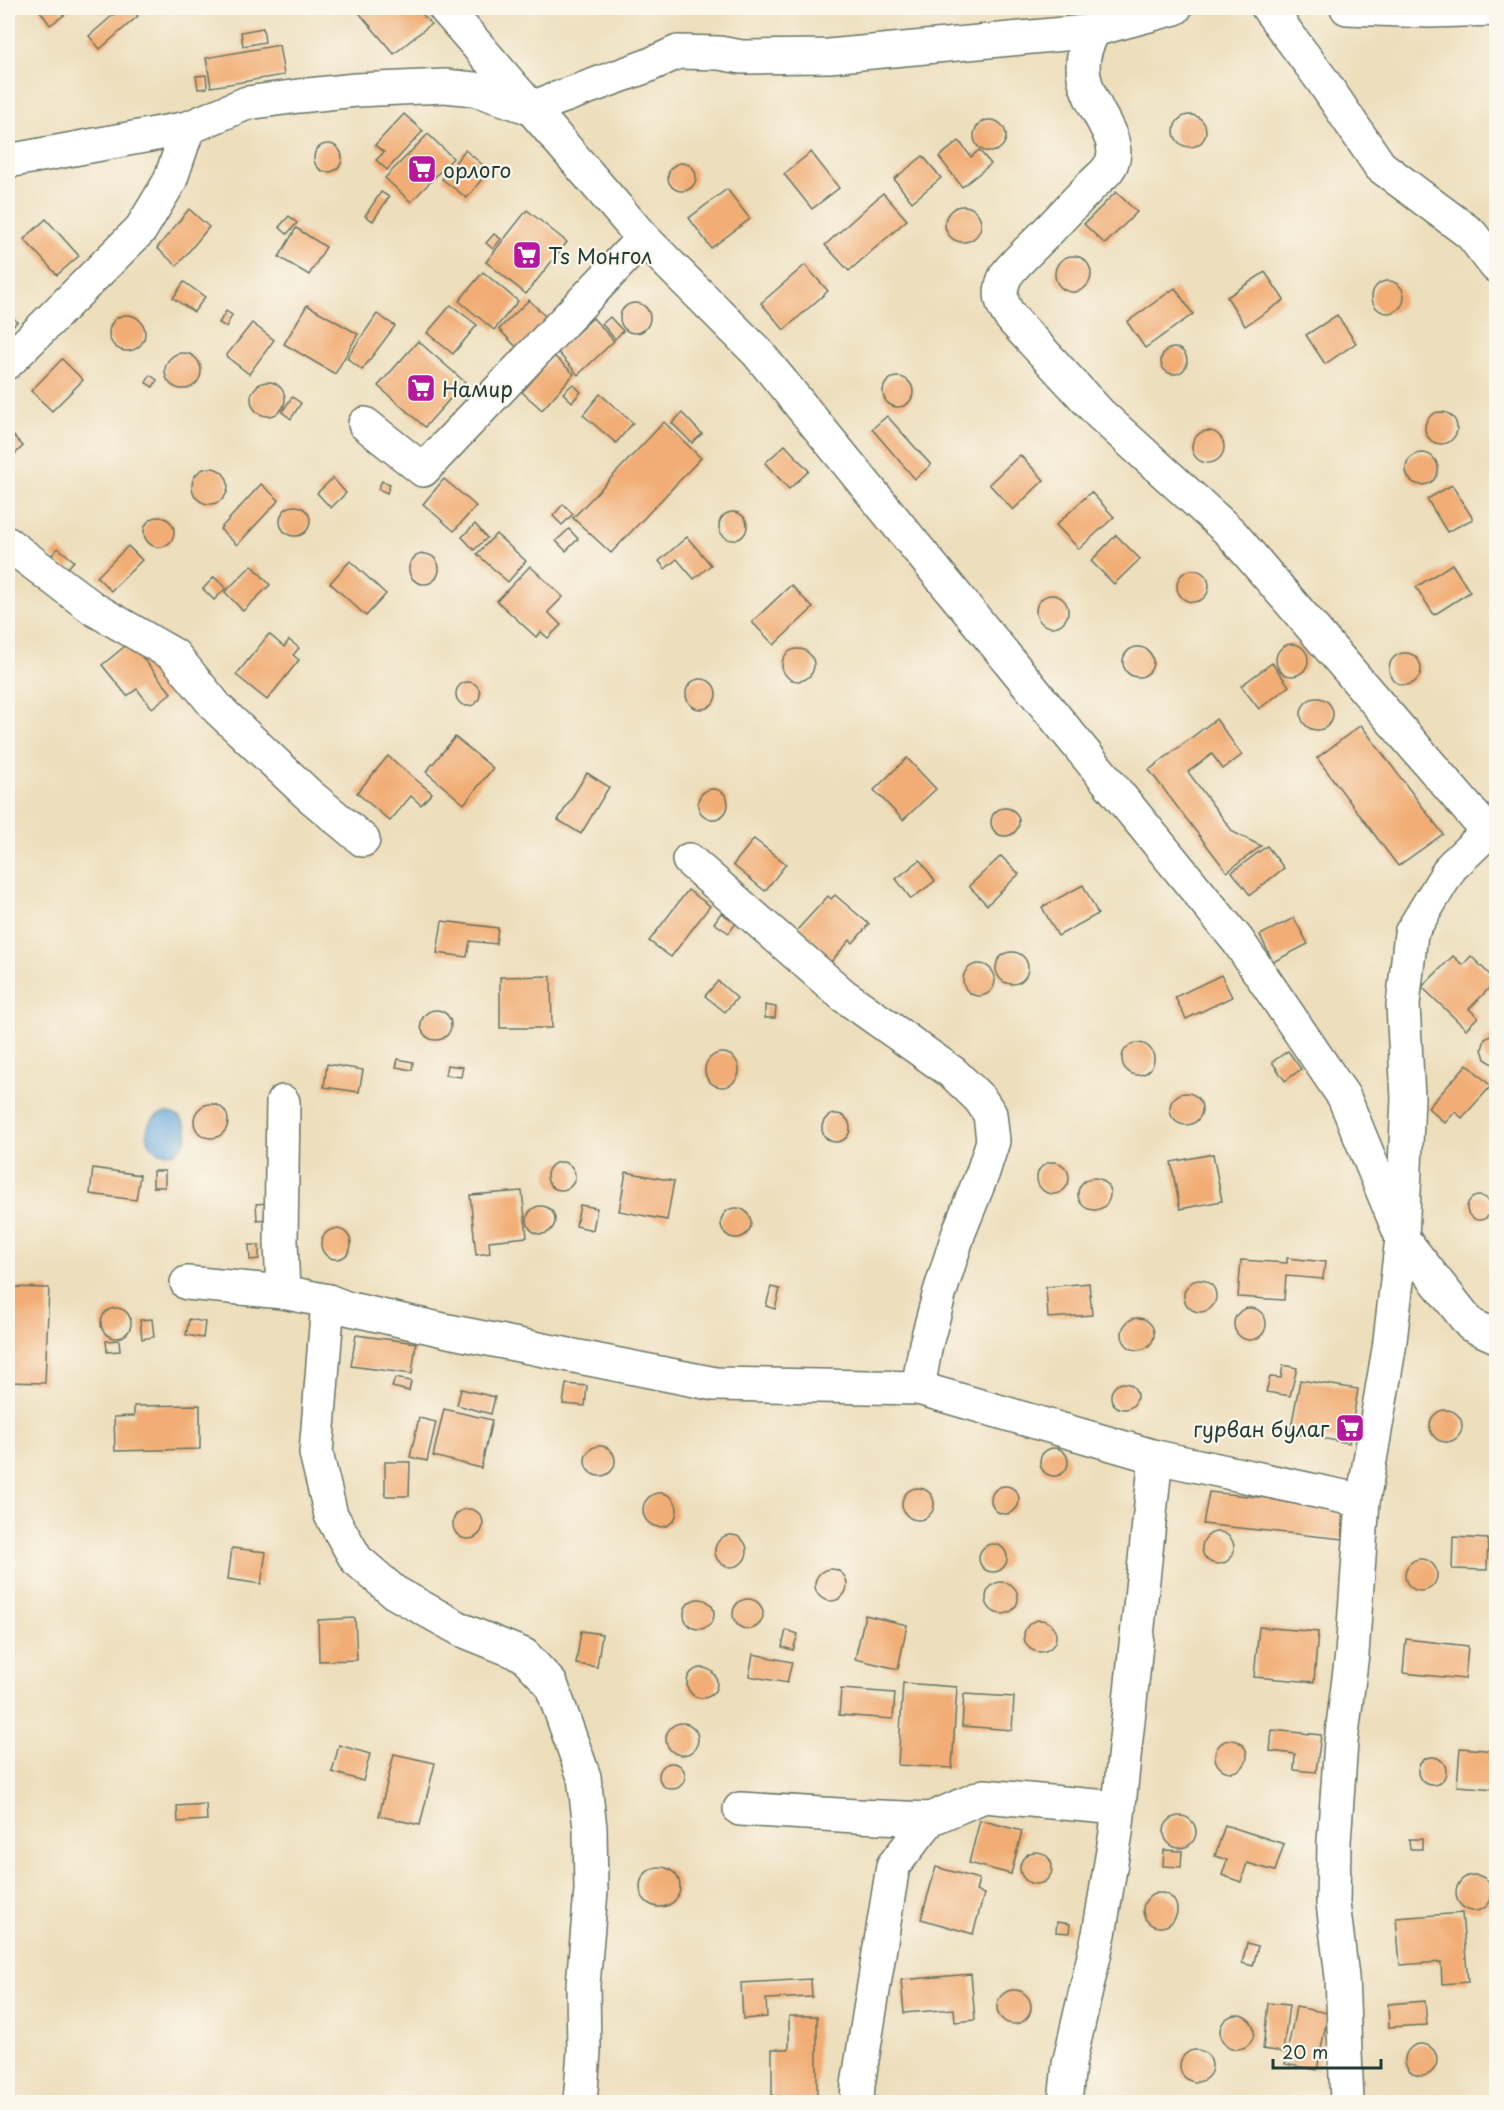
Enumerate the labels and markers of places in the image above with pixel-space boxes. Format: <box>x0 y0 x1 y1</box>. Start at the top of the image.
supermarket icon: орлого <box>406 153 438 185</box>
place label: орлого <box>443 153 511 185</box>
supermarket icon: Ts Монгол <box>511 239 543 271</box>
place label: Ts Монгол <box>548 239 652 271</box>
supermarket icon: Намир <box>405 372 437 404</box>
place label: Намир <box>442 372 513 404</box>
place label: гурван булаг <box>1193 1412 1330 1444</box>
supermarket icon: гурван булаг <box>1334 1412 1366 1444</box>

